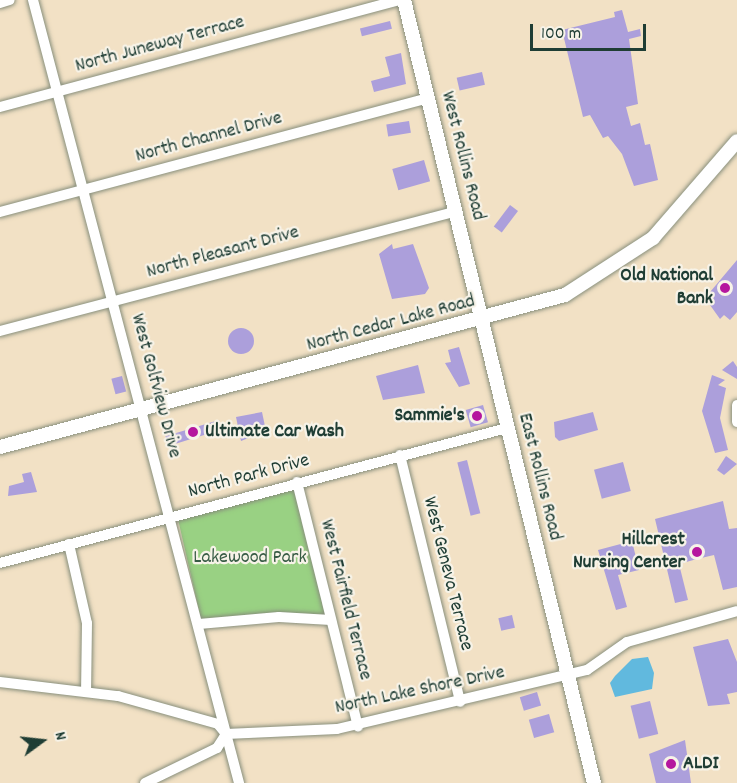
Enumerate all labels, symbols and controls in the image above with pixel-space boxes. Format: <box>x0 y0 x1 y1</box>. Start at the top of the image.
street label: North Juneway Terrace <box>73 11 247 79</box>
scale bar <box>533 12 648 50</box>
text: 100 m <box>541 22 581 47</box>
street label: West Rollins Road <box>434 89 490 223</box>
street label: North Channel Drive <box>133 107 285 169</box>
street label: North Pleasant Drive <box>144 221 302 285</box>
place label: Old National Bank <box>620 264 713 311</box>
marker: Old National Bank <box>718 281 732 295</box>
street label: North Cedar Lake Road <box>304 290 478 358</box>
street label: West Golfview Drive <box>124 311 186 461</box>
place label: Sammie's <box>395 404 465 428</box>
marker: Sammie's <box>470 409 484 423</box>
street label: East Rollins Road <box>512 411 566 543</box>
place label: Ultimate Car Wash <box>205 420 344 444</box>
marker: Ultimate Car Wash <box>186 425 200 439</box>
street label: North Park Drive <box>186 449 312 505</box>
street label: West Geneva Terrace <box>416 495 478 653</box>
street label: West Fairfield Terrace <box>313 517 377 683</box>
place label: Hillcrest Nursing Center <box>573 528 685 575</box>
marker: Hillcrest Nursing Center <box>690 545 704 559</box>
park label: Lakewood Park <box>193 546 307 570</box>
street label: North Lake Shore Drive <box>333 661 507 721</box>
north arrow <box>12 711 72 771</box>
text: N <box>48 729 72 743</box>
place label: ALDI <box>683 752 719 776</box>
marker: ALDI <box>664 757 678 771</box>

